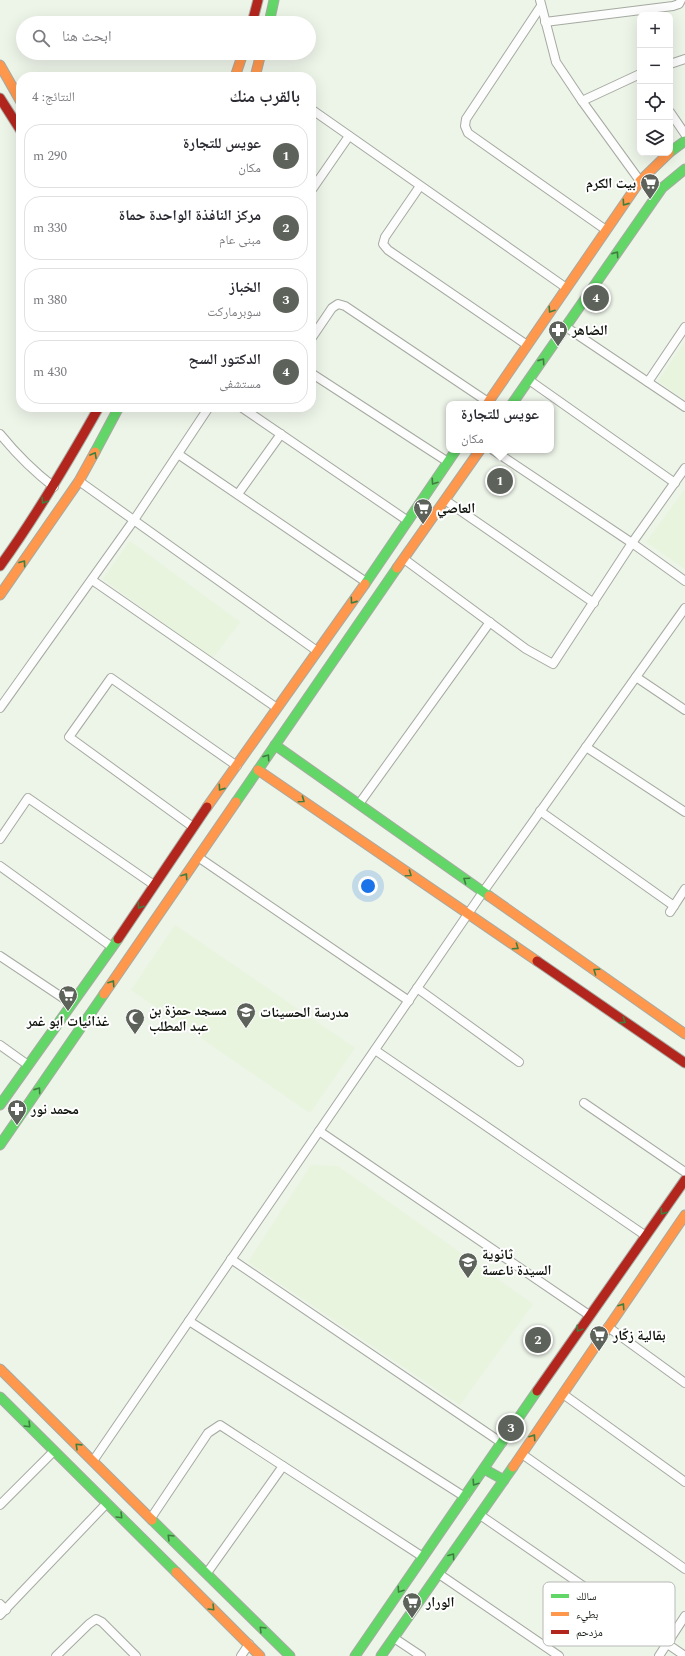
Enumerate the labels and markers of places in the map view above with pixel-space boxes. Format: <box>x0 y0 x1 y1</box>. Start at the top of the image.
supermarket icon: بيت الكرم <box>639 172 661 200</box>
place label: بيت الكرم <box>586 173 636 194</box>
pin: 4 <box>583 283 609 313</box>
pharmacy icon: الضاهر <box>547 319 569 347</box>
place label: الضاهر <box>571 320 608 341</box>
pin: 1 <box>487 466 513 496</box>
supermarket icon: العاصي <box>412 497 434 525</box>
place label: العاصي <box>437 498 475 519</box>
supermarket icon: غذائيات ابو غمر <box>57 984 79 1012</box>
place label: مسجد حمزة بن عبد المطلب <box>149 1000 227 1037</box>
school or university icon: مدرسة الحسينات <box>235 1001 257 1029</box>
place label: مدرسة الحسينات <box>260 1002 349 1023</box>
mosque icon: مسجد حمزة بن عبد المطلب <box>124 1007 146 1035</box>
place label: غذائيات ابو غمر <box>26 1011 109 1032</box>
pharmacy icon: محمد نور <box>6 1098 28 1126</box>
place label: محمد نور <box>30 1099 79 1120</box>
place label: ثانوية السيدة ناعسة <box>482 1244 551 1281</box>
school or university icon: ثانوية السيدة ناعسة <box>457 1251 479 1279</box>
supermarket icon: بقالية زكّار <box>588 1324 610 1352</box>
pin: 2 <box>525 1325 551 1355</box>
place label: بقالية زكّار <box>612 1325 666 1346</box>
pin: 3 <box>498 1413 524 1443</box>
supermarket icon: الورار <box>401 1591 423 1619</box>
place label: الورار <box>425 1592 454 1613</box>

